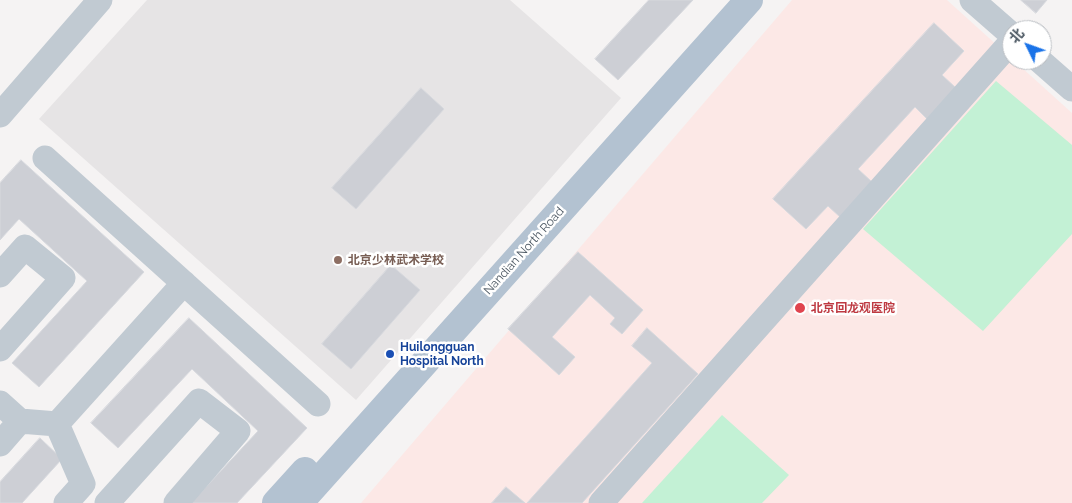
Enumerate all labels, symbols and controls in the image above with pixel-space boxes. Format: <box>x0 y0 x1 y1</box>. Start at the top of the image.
north arrow <box>1002 20 1052 70</box>
text: 北 <box>1006 25 1027 46</box>
street label: Nandian North Road <box>481 204 567 298</box>
place label: 北京少林武术学校 <box>348 253 444 267</box>
marker: 北京少林武术学校 <box>332 254 344 266</box>
marker: 北京回龙观医院 <box>793 301 807 315</box>
place label: 北京回龙观医院 <box>811 301 895 315</box>
place label: Huilongguan Hospital North <box>400 340 484 368</box>
marker: Huilongguan Hospital North <box>384 348 396 360</box>

